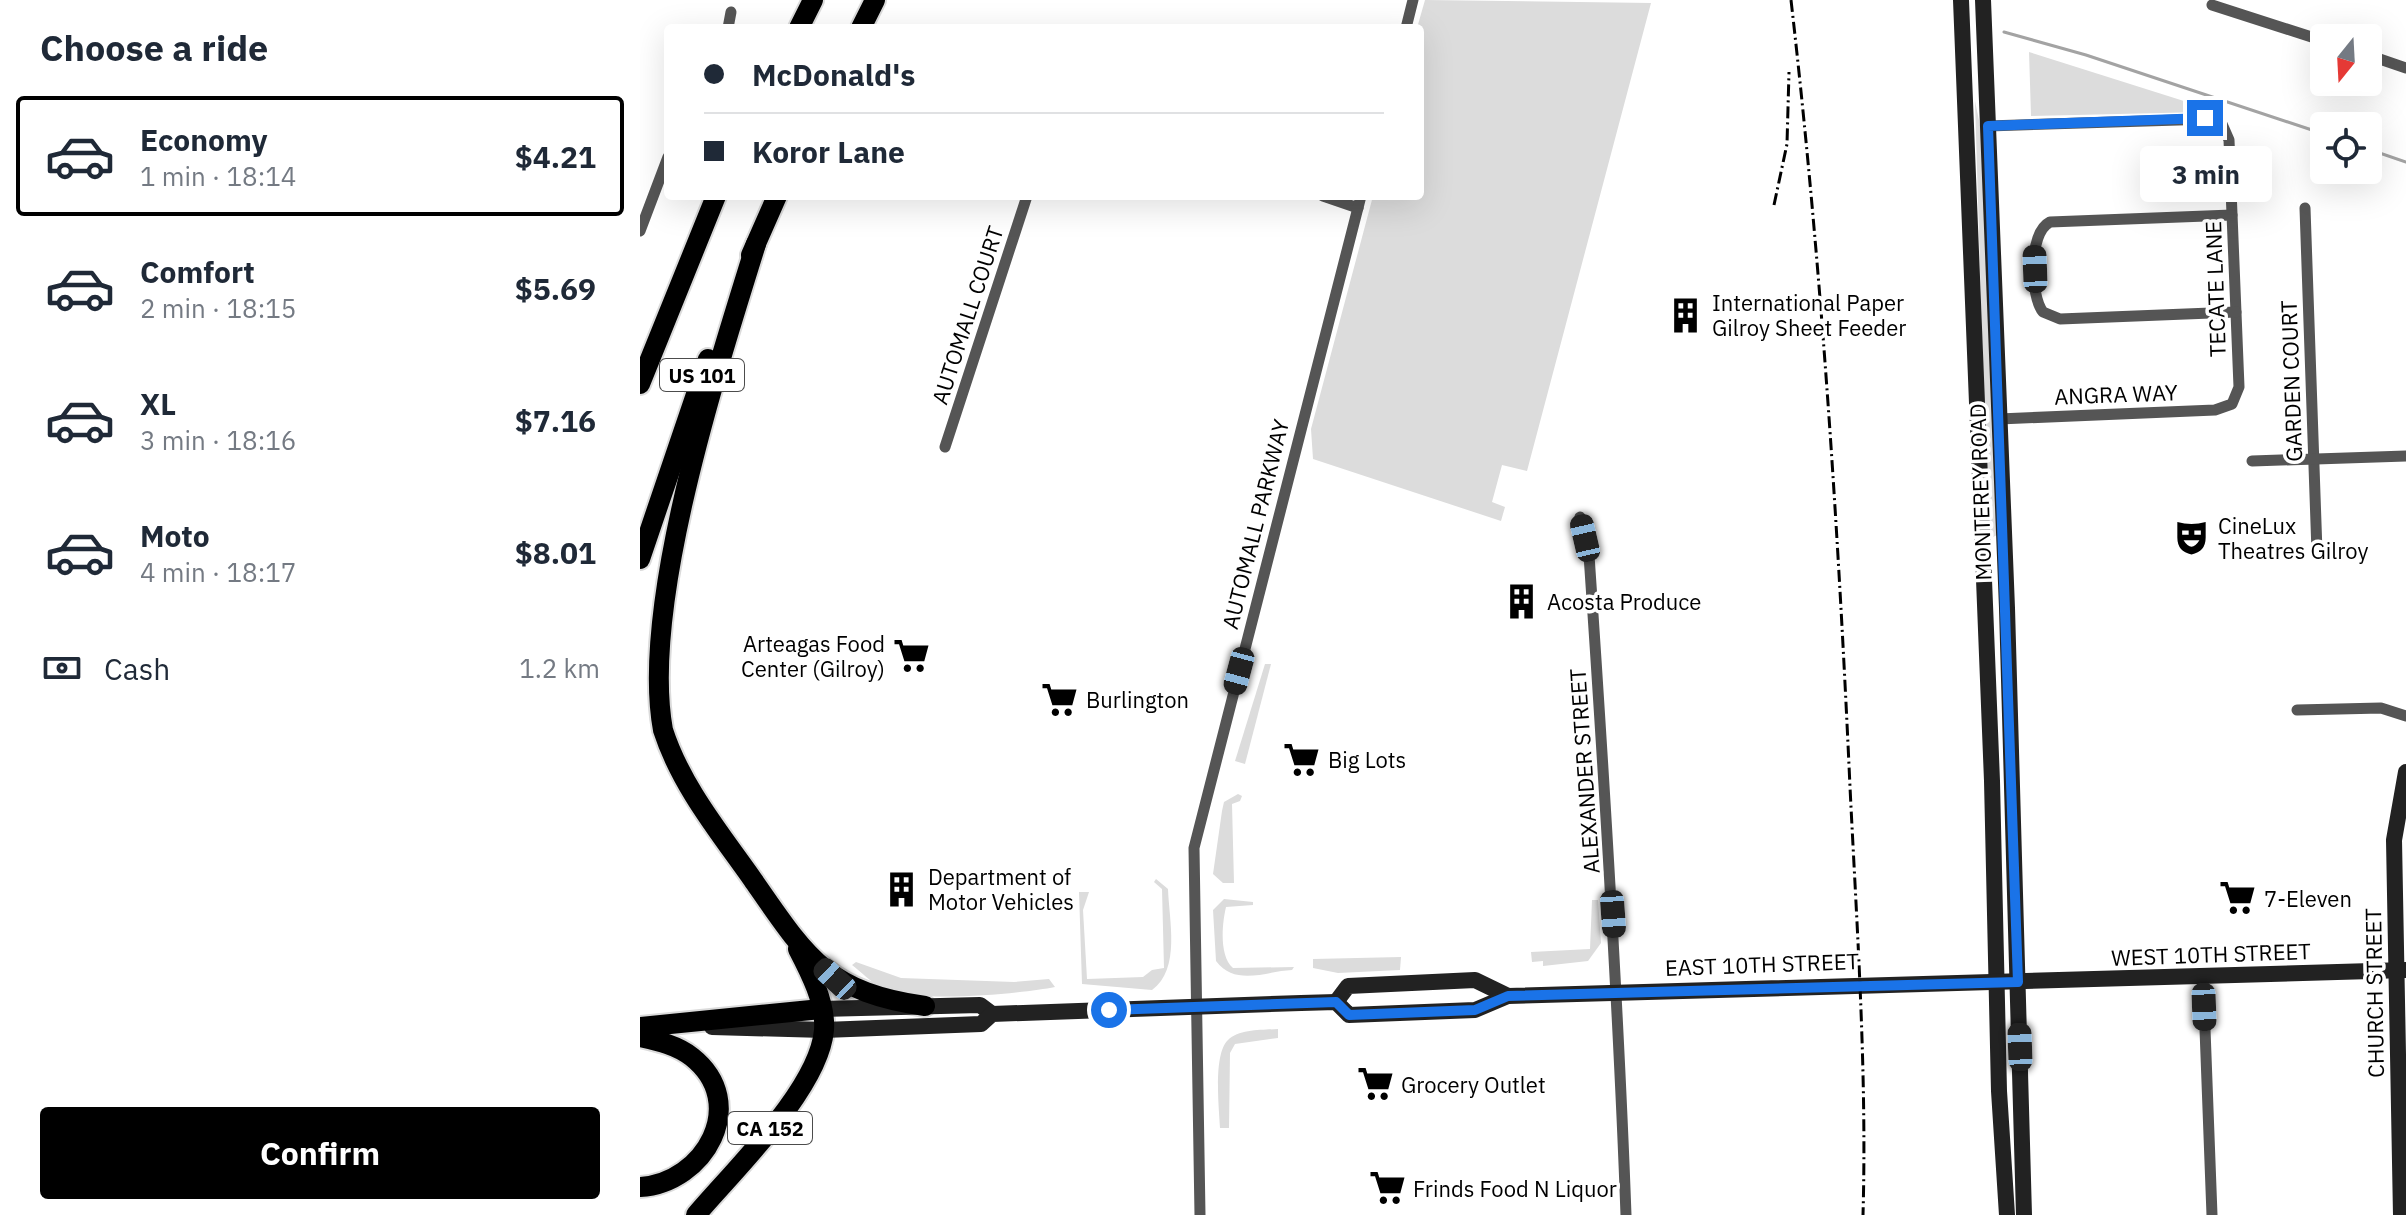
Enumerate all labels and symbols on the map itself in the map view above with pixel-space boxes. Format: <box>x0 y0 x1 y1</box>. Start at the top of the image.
north arrow <box>2310 24 2382 96</box>
route end <box>2187 100 2223 136</box>
callout: 3 min <box>2139 146 2271 202</box>
street label: TECATE LANE <box>2198 220 2232 358</box>
street label: AUTOMALL COURT <box>925 222 1010 408</box>
car <box>2022 245 2048 293</box>
place label: International Paper Gilroy Sheet Feeder <box>1712 288 1906 342</box>
building icon: International Paper Gilroy Sheet Feeder <box>1667 296 1705 334</box>
street label: GARDEN COURT <box>2274 299 2308 462</box>
road number: US 101 <box>660 359 744 391</box>
street label: ANGRA WAY <box>2054 377 2178 411</box>
street label: MONTEREY ROAD <box>1962 403 1998 581</box>
street label: AUTOMALL PARKWAY <box>1215 416 1295 632</box>
place label: CineLux Theatres Gilroy <box>2218 511 2369 565</box>
car <box>1568 512 1602 564</box>
theatre icon: CineLux Theatres Gilroy <box>2173 519 2211 557</box>
building icon: Acosta Produce <box>1502 582 1540 620</box>
place label: Acosta Produce <box>1547 587 1701 616</box>
place label: Arteagas Food Center (Gilroy) <box>741 629 885 683</box>
supermarket icon: Arteagas Food Center (Gilroy) <box>892 637 930 675</box>
car <box>1221 645 1257 697</box>
street label: ALEXANDER STREET <box>1562 667 1606 874</box>
supermarket icon: Burlington <box>1041 680 1079 718</box>
place label: Burlington <box>1086 685 1189 714</box>
supermarket icon: Big Lots <box>1283 740 1321 778</box>
place label: Big Lots <box>1328 745 1406 774</box>
place label: Department of Motor Vehicles <box>928 862 1074 916</box>
building icon: Department of Motor Vehicles <box>883 870 921 908</box>
supermarket icon: 7-Eleven <box>2219 879 2257 917</box>
place label: 7-Eleven <box>2264 884 2352 913</box>
car <box>1599 889 1627 939</box>
street label: CHURCH STREET <box>2358 907 2390 1078</box>
street label: WEST 10TH STREET <box>2111 936 2312 972</box>
street label: EAST 10TH STREET <box>1664 946 1860 982</box>
car <box>809 954 861 1004</box>
car <box>2191 983 2217 1031</box>
route start <box>1091 992 1127 1028</box>
car <box>2007 1023 2033 1071</box>
supermarket icon: Grocery Outlet <box>1356 1065 1394 1103</box>
place label: Grocery Outlet <box>1401 1070 1546 1099</box>
road number: CA 152 <box>728 1112 812 1144</box>
supermarket icon: Frinds Food N Liquor <box>1368 1169 1406 1207</box>
place label: Frinds Food N Liquor <box>1413 1174 1617 1203</box>

